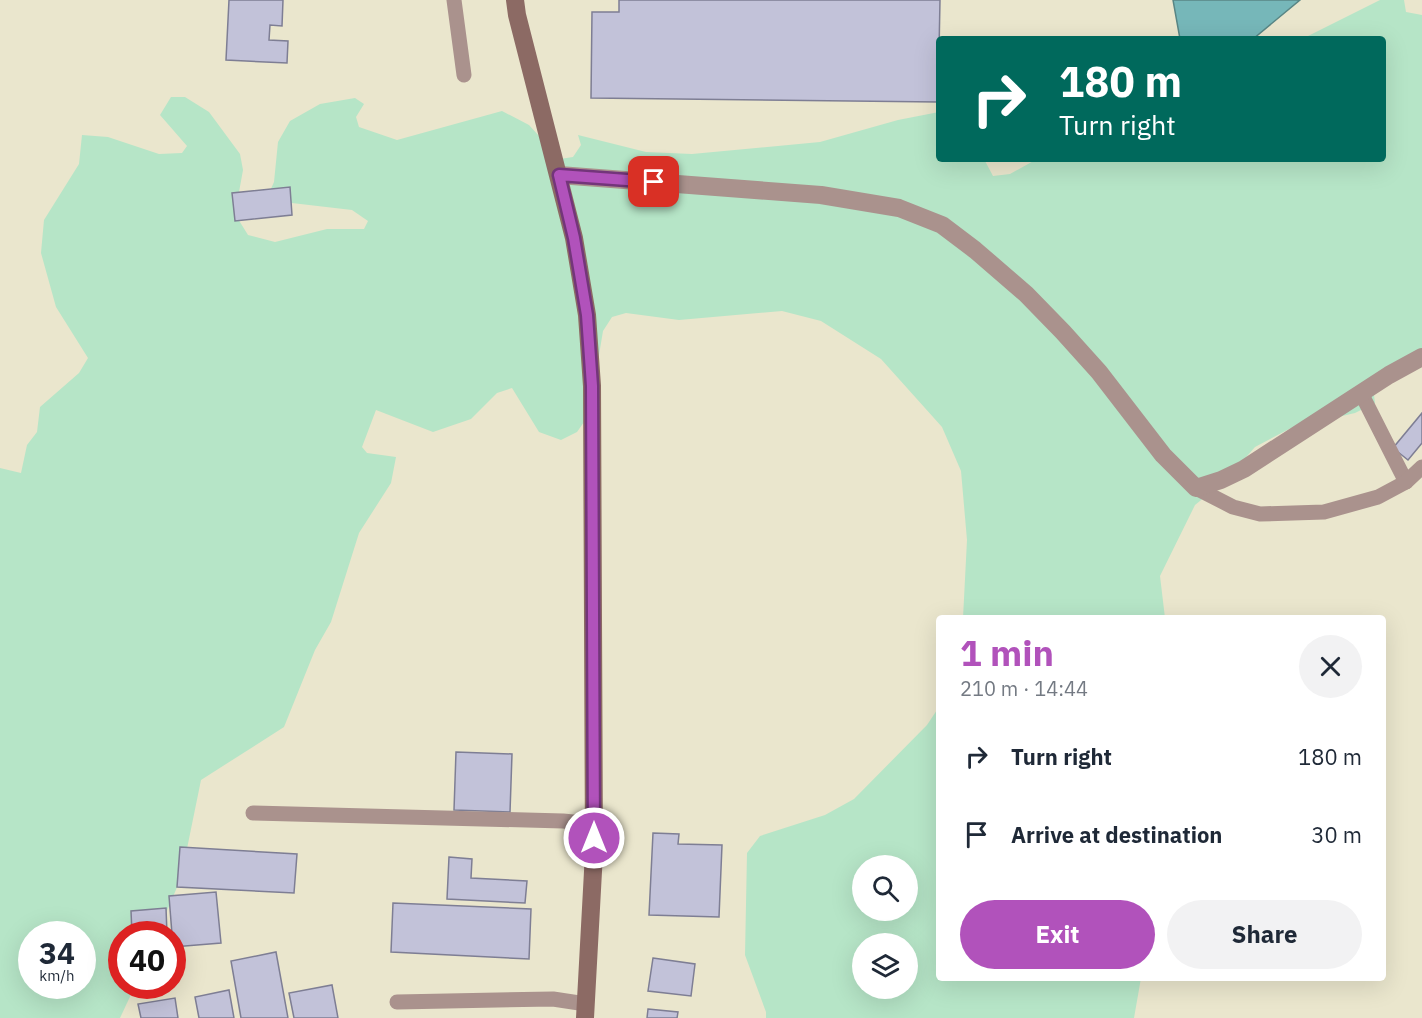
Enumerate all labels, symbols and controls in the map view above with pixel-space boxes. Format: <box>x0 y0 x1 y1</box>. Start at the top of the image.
text: 180 m <box>1059 54 1182 109</box>
icon: right <box>960 60 1038 138</box>
text: Turn right <box>1059 107 1176 142</box>
pin <box>628 156 679 207</box>
icon: arrive <box>637 165 670 198</box>
text: 1 min <box>960 629 1054 676</box>
button: close <box>1299 635 1362 698</box>
text: 210 m · 14:44 <box>960 675 1088 702</box>
icon: right <box>960 740 993 773</box>
text: Turn right <box>1011 742 1112 771</box>
text: 180 m <box>1298 742 1362 771</box>
position arrow <box>562 806 626 870</box>
icon: arrive <box>960 818 993 851</box>
text: Arrive at destination <box>1011 820 1222 849</box>
text: 30 m <box>1311 820 1362 849</box>
map controls <box>852 855 918 999</box>
button: search <box>852 855 918 921</box>
button: Exit <box>960 900 1155 969</box>
button: Share <box>1167 900 1362 969</box>
speed limit sign: 40 <box>108 921 186 999</box>
text: 34 <box>39 933 75 972</box>
button: layers <box>852 933 918 999</box>
text: km/h <box>39 966 75 985</box>

